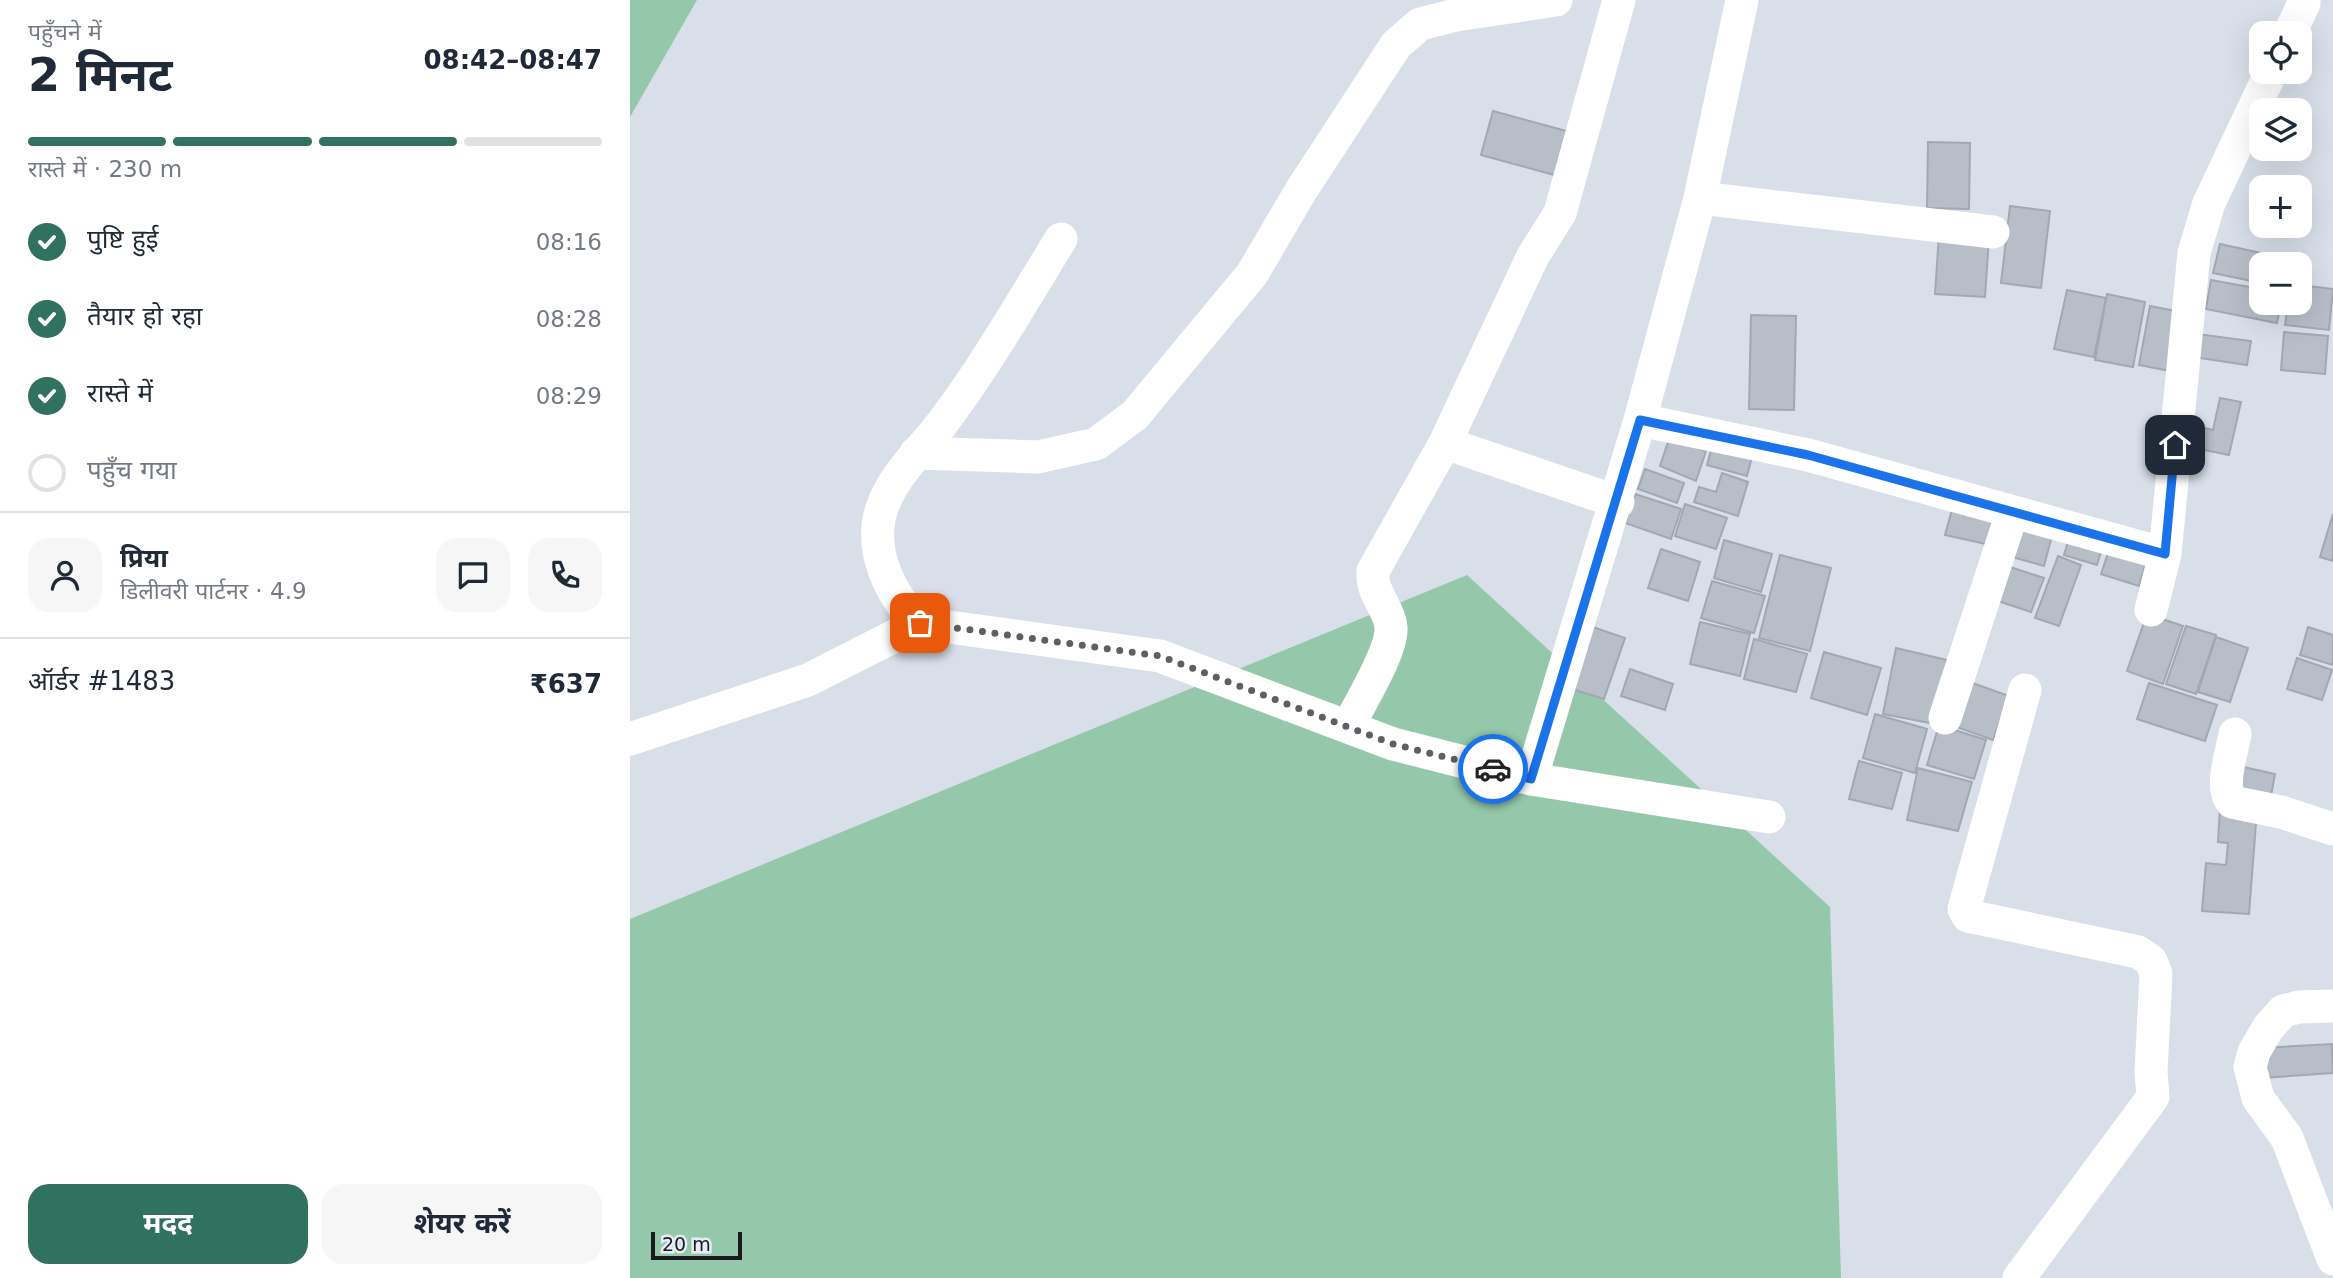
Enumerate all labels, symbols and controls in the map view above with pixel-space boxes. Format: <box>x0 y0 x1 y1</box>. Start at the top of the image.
text: पहुँचने में <box>28 19 102 45</box>
map controls <box>2249 21 2312 315</box>
button: locate <box>2249 21 2312 84</box>
text: 08:42–08:47 <box>423 45 602 75</box>
text: 2 मिनट <box>28 48 173 102</box>
button: layers <box>2249 98 2312 161</box>
text: रास्ते में · 230 m <box>28 156 182 182</box>
button: + <box>2249 175 2312 238</box>
icon: check <box>28 223 66 261</box>
text: पुष्टि हुई <box>87 224 159 254</box>
text: 08:16 <box>536 229 602 255</box>
button: − <box>2249 252 2312 315</box>
icon: check <box>28 300 66 338</box>
text: तैयार हो रहा <box>87 301 203 331</box>
text: 08:28 <box>536 306 602 332</box>
icon: check <box>28 377 66 415</box>
text: रास्ते में <box>87 378 153 408</box>
text: 08:29 <box>536 383 602 409</box>
pin <box>2145 415 2205 475</box>
icon: home <box>2156 426 2194 464</box>
text: पहुँच गया <box>87 455 177 485</box>
button: person <box>28 538 102 612</box>
button: chat <box>436 538 510 612</box>
button: phone <box>528 538 602 612</box>
text: प्रिया <box>120 543 168 573</box>
text: डिलीवरी पार्टनर · 4.9 <box>120 578 307 604</box>
pin <box>890 593 950 653</box>
icon: bag <box>901 604 939 642</box>
text: ऑर्डर #1483 <box>28 666 175 696</box>
text: ₹637 <box>530 669 602 699</box>
courier <box>1458 734 1528 804</box>
icon: car <box>1474 750 1512 788</box>
button: मदद <box>28 1184 308 1264</box>
button: शेयर करें <box>322 1184 602 1264</box>
scale bar <box>651 1229 742 1261</box>
text: 20 m <box>662 1233 711 1255</box>

